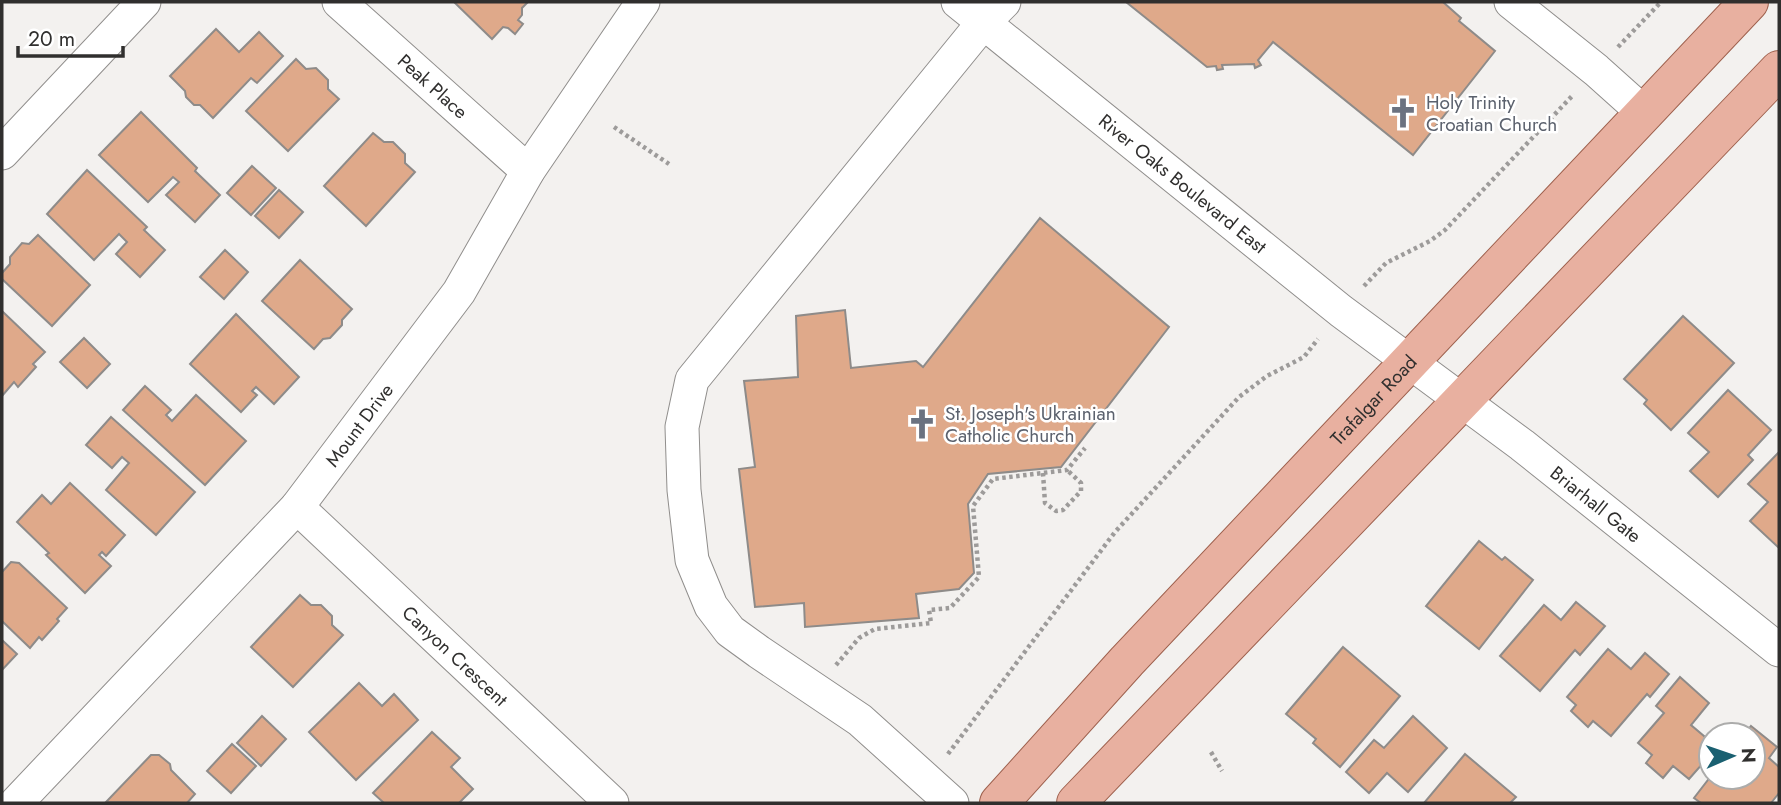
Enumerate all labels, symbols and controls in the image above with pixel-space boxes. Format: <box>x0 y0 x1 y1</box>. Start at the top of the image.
scale bar <box>18 14 122 58</box>
text: 20 m <box>28 24 75 54</box>
street label: Peak Place <box>392 47 474 125</box>
place label: Holy Trinity Croatian Church <box>1426 89 1557 138</box>
church icon: Holy Trinity Croatian Church <box>1386 96 1420 130</box>
street label: River Oaks Boulevard East <box>1093 107 1273 260</box>
street label: Trafalgar Road <box>1324 349 1423 451</box>
street label: Mount Drive <box>319 377 399 472</box>
place label: St. Joseph's Ukrainian Catholic Church <box>945 400 1116 449</box>
church icon: St. Joseph's Ukrainian Catholic Church <box>905 407 939 441</box>
street label: Briarhall Gate <box>1545 459 1647 549</box>
street label: Canyon Crescent <box>396 599 514 712</box>
north arrow <box>1697 721 1767 791</box>
text: N <box>1735 747 1762 763</box>

